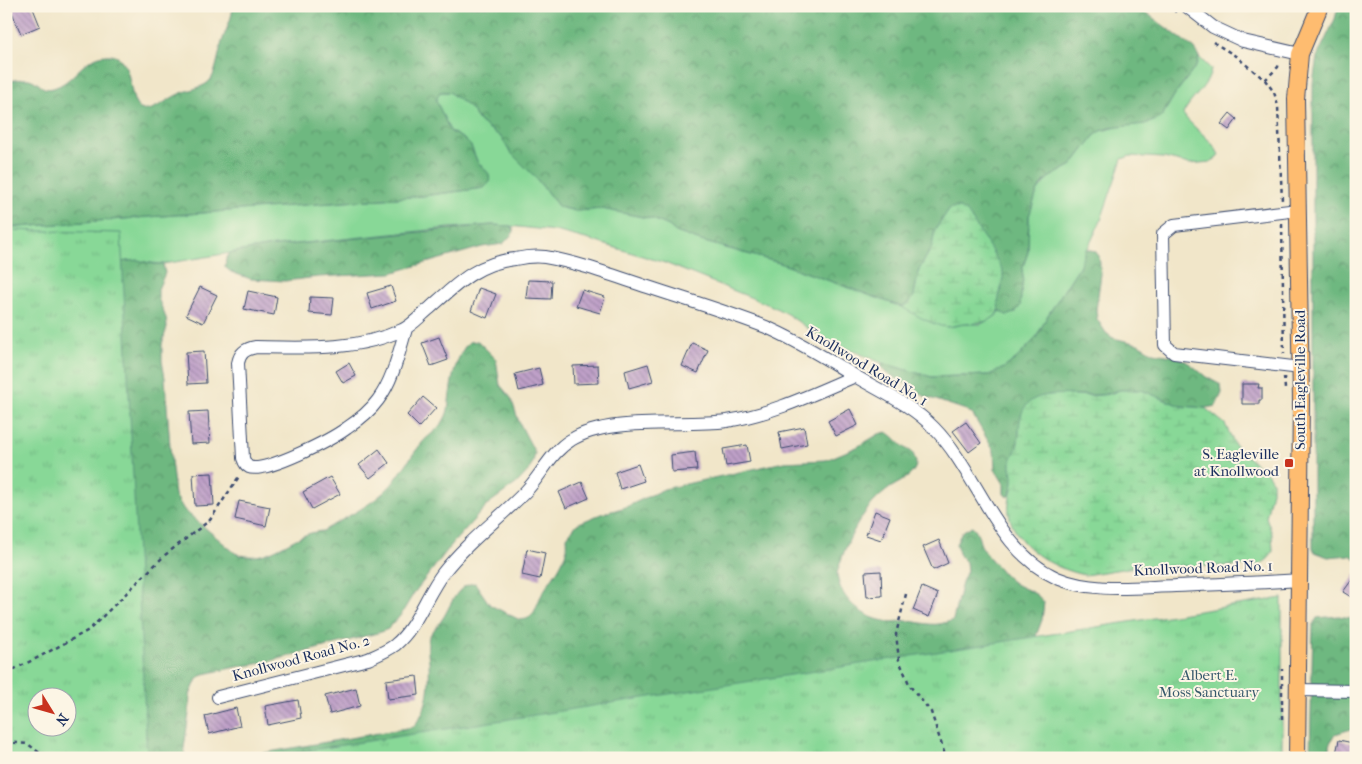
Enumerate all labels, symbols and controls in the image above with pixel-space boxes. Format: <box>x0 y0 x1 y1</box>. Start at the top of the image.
street label: South Eagleville Road <box>1291 309 1309 450</box>
street label: Knollwood Road No. 1 <box>803 322 931 410</box>
place label: S. Eagleville at Knollwood <box>1194 445 1280 480</box>
marker: S. Eagleville at Knollwood <box>1283 457 1295 469</box>
street label: Knollwood Road No. 1 <box>1133 557 1273 579</box>
street label: Knollwood Road No. 2 <box>230 631 372 685</box>
park label: Albert E. Moss Sanctuary <box>1159 666 1260 701</box>
north arrow <box>28 686 78 736</box>
text: N <box>52 710 72 729</box>

